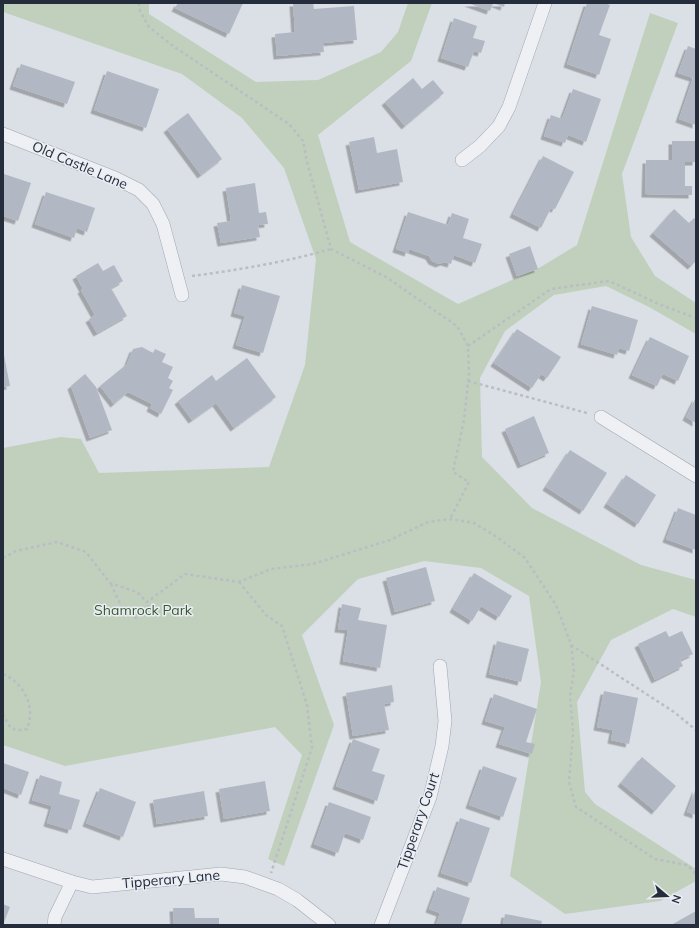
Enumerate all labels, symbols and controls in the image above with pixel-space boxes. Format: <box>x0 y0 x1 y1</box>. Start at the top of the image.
street label: Old Castle Lane <box>29 137 131 193</box>
park label: Shamrock Park <box>94 601 193 619</box>
street label: Tipperary Court <box>393 770 443 872</box>
street label: Tipperary Lane <box>121 866 221 892</box>
north arrow <box>647 876 687 916</box>
text: N <box>668 893 684 905</box>

